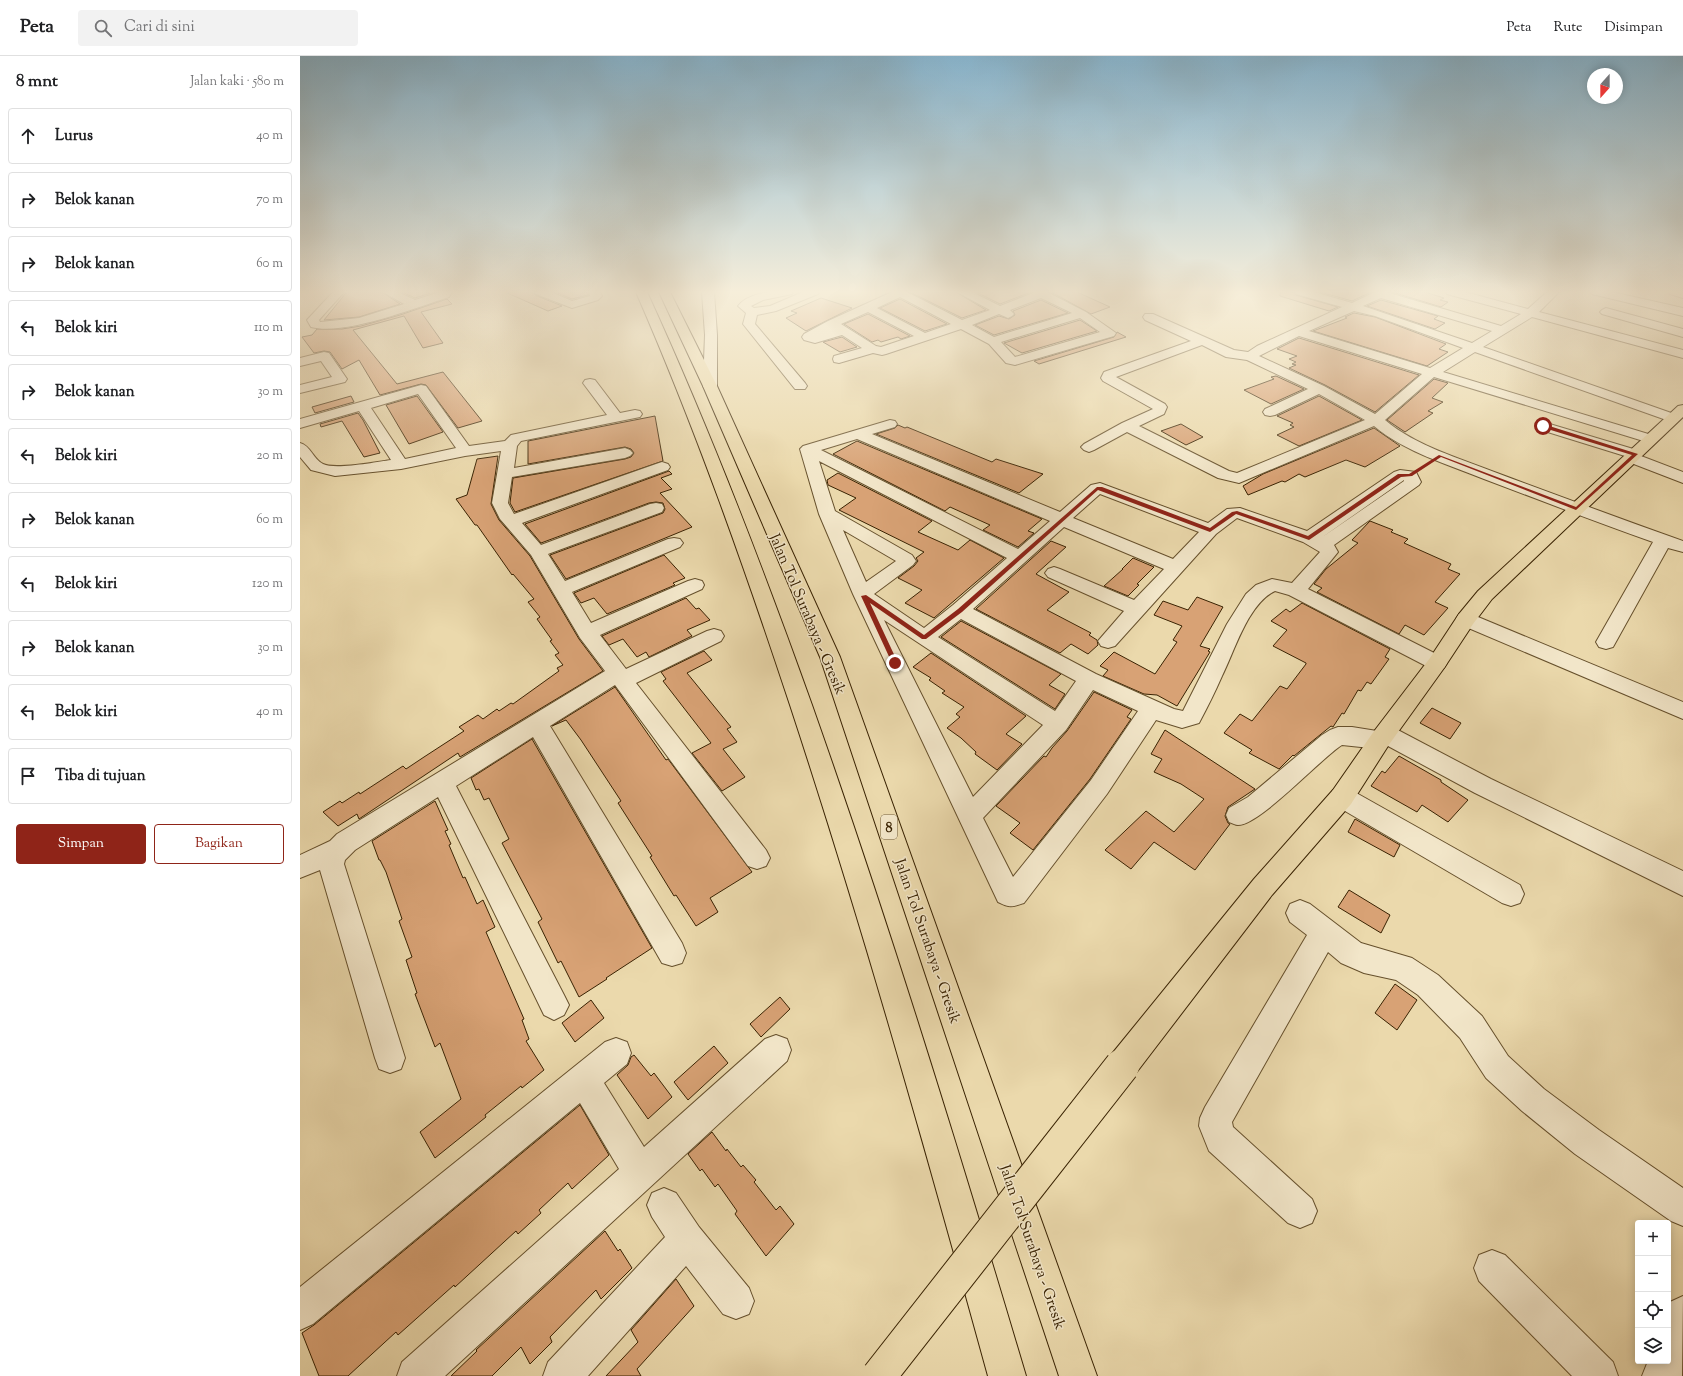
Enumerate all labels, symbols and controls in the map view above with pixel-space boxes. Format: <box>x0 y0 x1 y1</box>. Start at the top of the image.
search box <box>78 10 358 46</box>
text: Peta <box>20 14 54 41</box>
icon: search <box>92 17 114 39</box>
text: Cari di sini <box>124 17 195 38</box>
text: Peta <box>1506 18 1531 38</box>
text: Rute <box>1553 18 1583 38</box>
text: Disimpan <box>1605 18 1663 38</box>
north arrow <box>1587 68 1623 104</box>
text: 8 mnt <box>16 70 58 94</box>
text: Jalan kaki · 580 m <box>190 73 284 91</box>
icon: ahead <box>17 125 39 147</box>
text: Lurus <box>55 126 93 147</box>
text: 40 m <box>256 127 283 145</box>
icon: right <box>17 189 39 211</box>
text: Belok kanan <box>55 190 135 211</box>
text: 70 m <box>256 191 283 209</box>
icon: right <box>17 253 39 275</box>
text: Belok kanan <box>55 254 135 275</box>
text: 60 m <box>256 255 283 273</box>
icon: left <box>17 317 39 339</box>
text: Belok kiri <box>55 318 117 339</box>
text: 110 m <box>254 319 283 337</box>
icon: right <box>17 381 39 403</box>
text: Belok kanan <box>55 382 135 403</box>
text: 30 m <box>257 383 283 401</box>
route start <box>1534 417 1552 435</box>
icon: left <box>17 445 39 467</box>
text: Belok kiri <box>55 446 117 467</box>
text: 20 m <box>257 447 283 465</box>
icon: right <box>17 509 39 531</box>
text: Belok kanan <box>55 510 135 531</box>
text: 60 m <box>256 511 283 529</box>
street label: Jalan Tol Surabaya - Gresik <box>763 530 850 698</box>
icon: left <box>17 573 39 595</box>
text: Belok kiri <box>55 574 117 595</box>
text: 120 m <box>252 575 283 593</box>
icon: right <box>17 637 39 659</box>
text: Belok kanan <box>55 638 135 659</box>
text: 30 m <box>257 639 283 657</box>
route end <box>886 654 904 672</box>
icon: left <box>17 701 39 723</box>
text: Belok kiri <box>55 702 117 723</box>
text: 40 m <box>256 703 283 721</box>
icon: arrive <box>17 765 39 787</box>
text: Tiba di tujuan <box>55 766 146 787</box>
road number: 8 <box>881 815 897 839</box>
button: Simpan <box>16 824 146 864</box>
button: Bagikan <box>154 824 284 864</box>
street label: Jalan Tol Surabaya - Gresik <box>888 855 965 1027</box>
street label: Jalan Tol Surabaya - Gresik <box>993 1161 1070 1333</box>
map controls <box>1635 1220 1671 1364</box>
button: + <box>1635 1220 1671 1256</box>
button: − <box>1635 1256 1671 1292</box>
button: locate <box>1635 1292 1671 1328</box>
button: layers <box>1635 1328 1671 1364</box>

